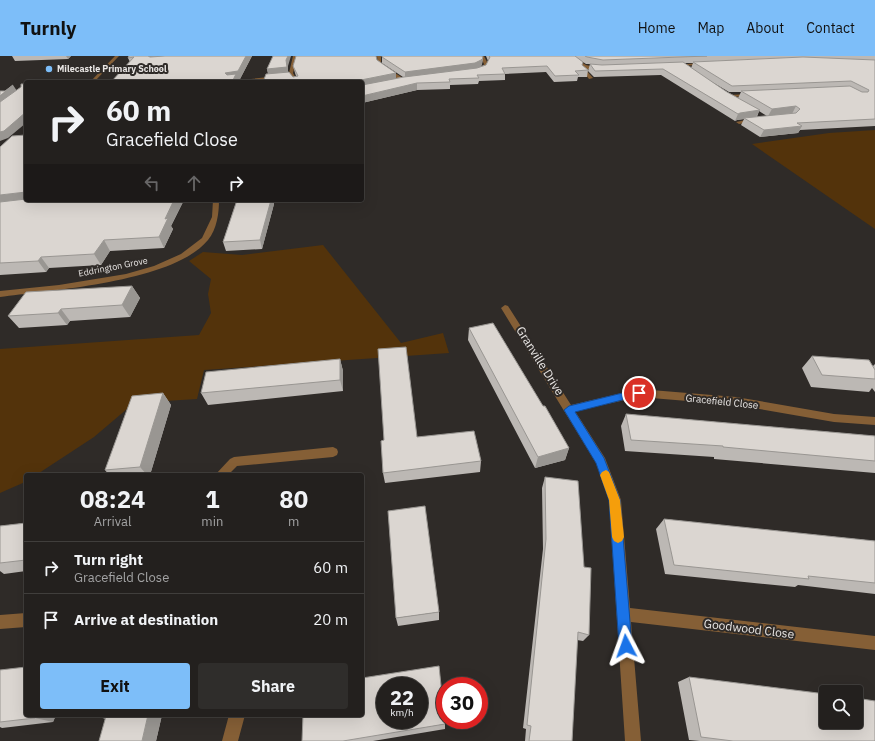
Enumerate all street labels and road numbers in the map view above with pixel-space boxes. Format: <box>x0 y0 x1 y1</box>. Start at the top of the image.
street label: Eddrington Grove <box>77 254 148 279</box>
street label: Granville Drive <box>513 323 568 398</box>
street label: Gracefield Close <box>685 391 760 412</box>
street label: Goodwood Close <box>703 616 796 642</box>

